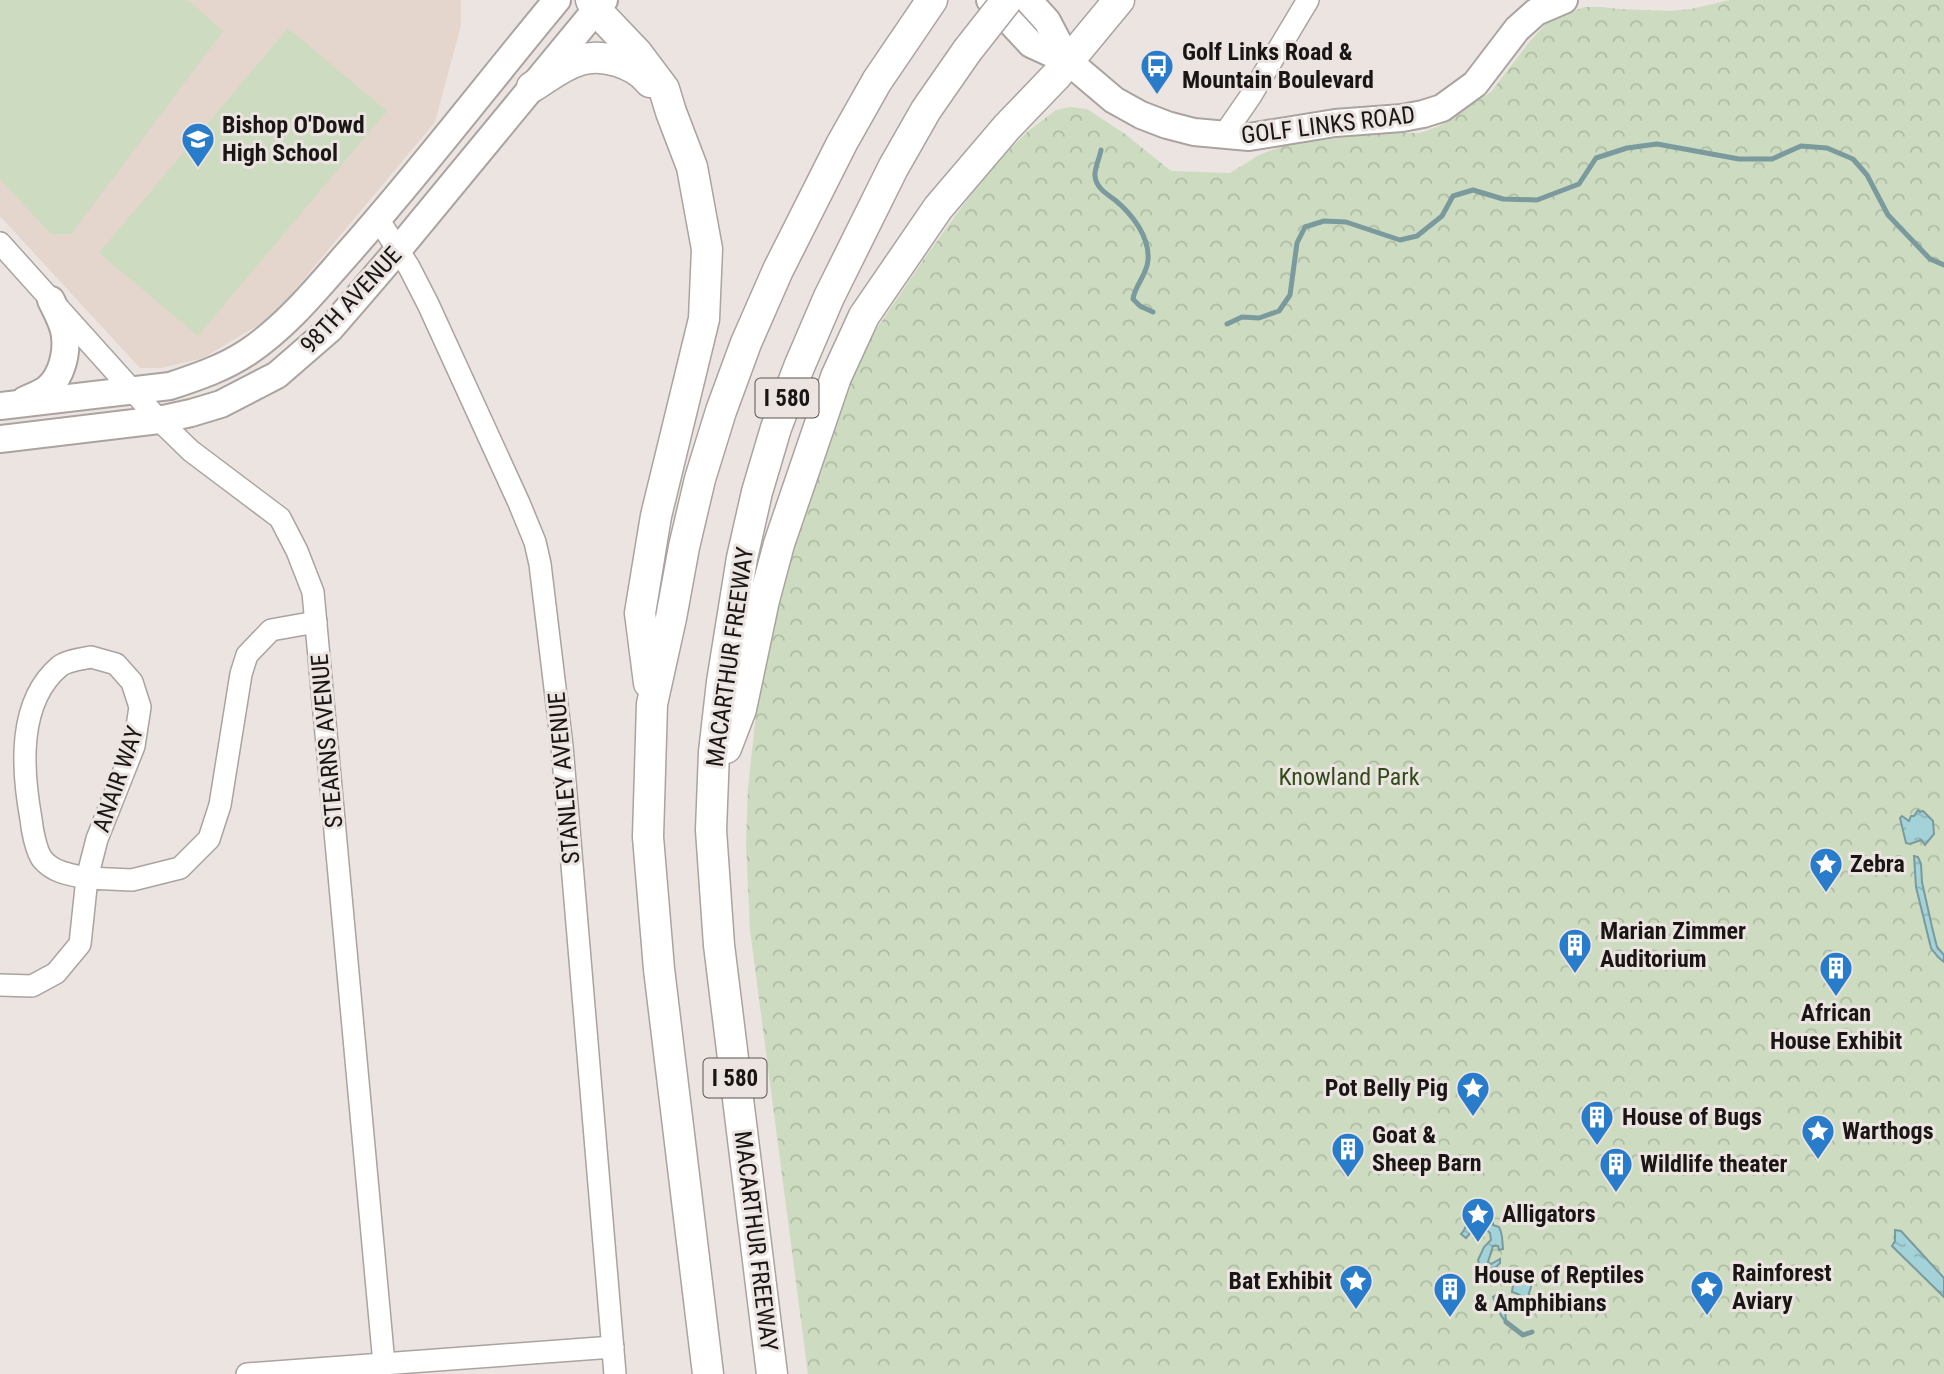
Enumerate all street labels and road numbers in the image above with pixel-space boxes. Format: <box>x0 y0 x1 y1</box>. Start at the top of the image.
street label: GOLF LINKS ROAD <box>1240 100 1416 150</box>
street label: 98TH AVENUE <box>295 241 407 359</box>
road number: I 580 <box>756 378 818 418</box>
street label: MACARTHUR FREEWAY <box>701 545 759 769</box>
street label: STEARNS AVENUE <box>305 653 349 829</box>
street label: STANLEY AVENUE <box>543 691 585 865</box>
street label: ANAIR WAY <box>87 722 149 836</box>
road number: I 580 <box>704 1058 766 1098</box>
street label: MACARTHUR FREEWAY <box>729 1129 783 1353</box>

